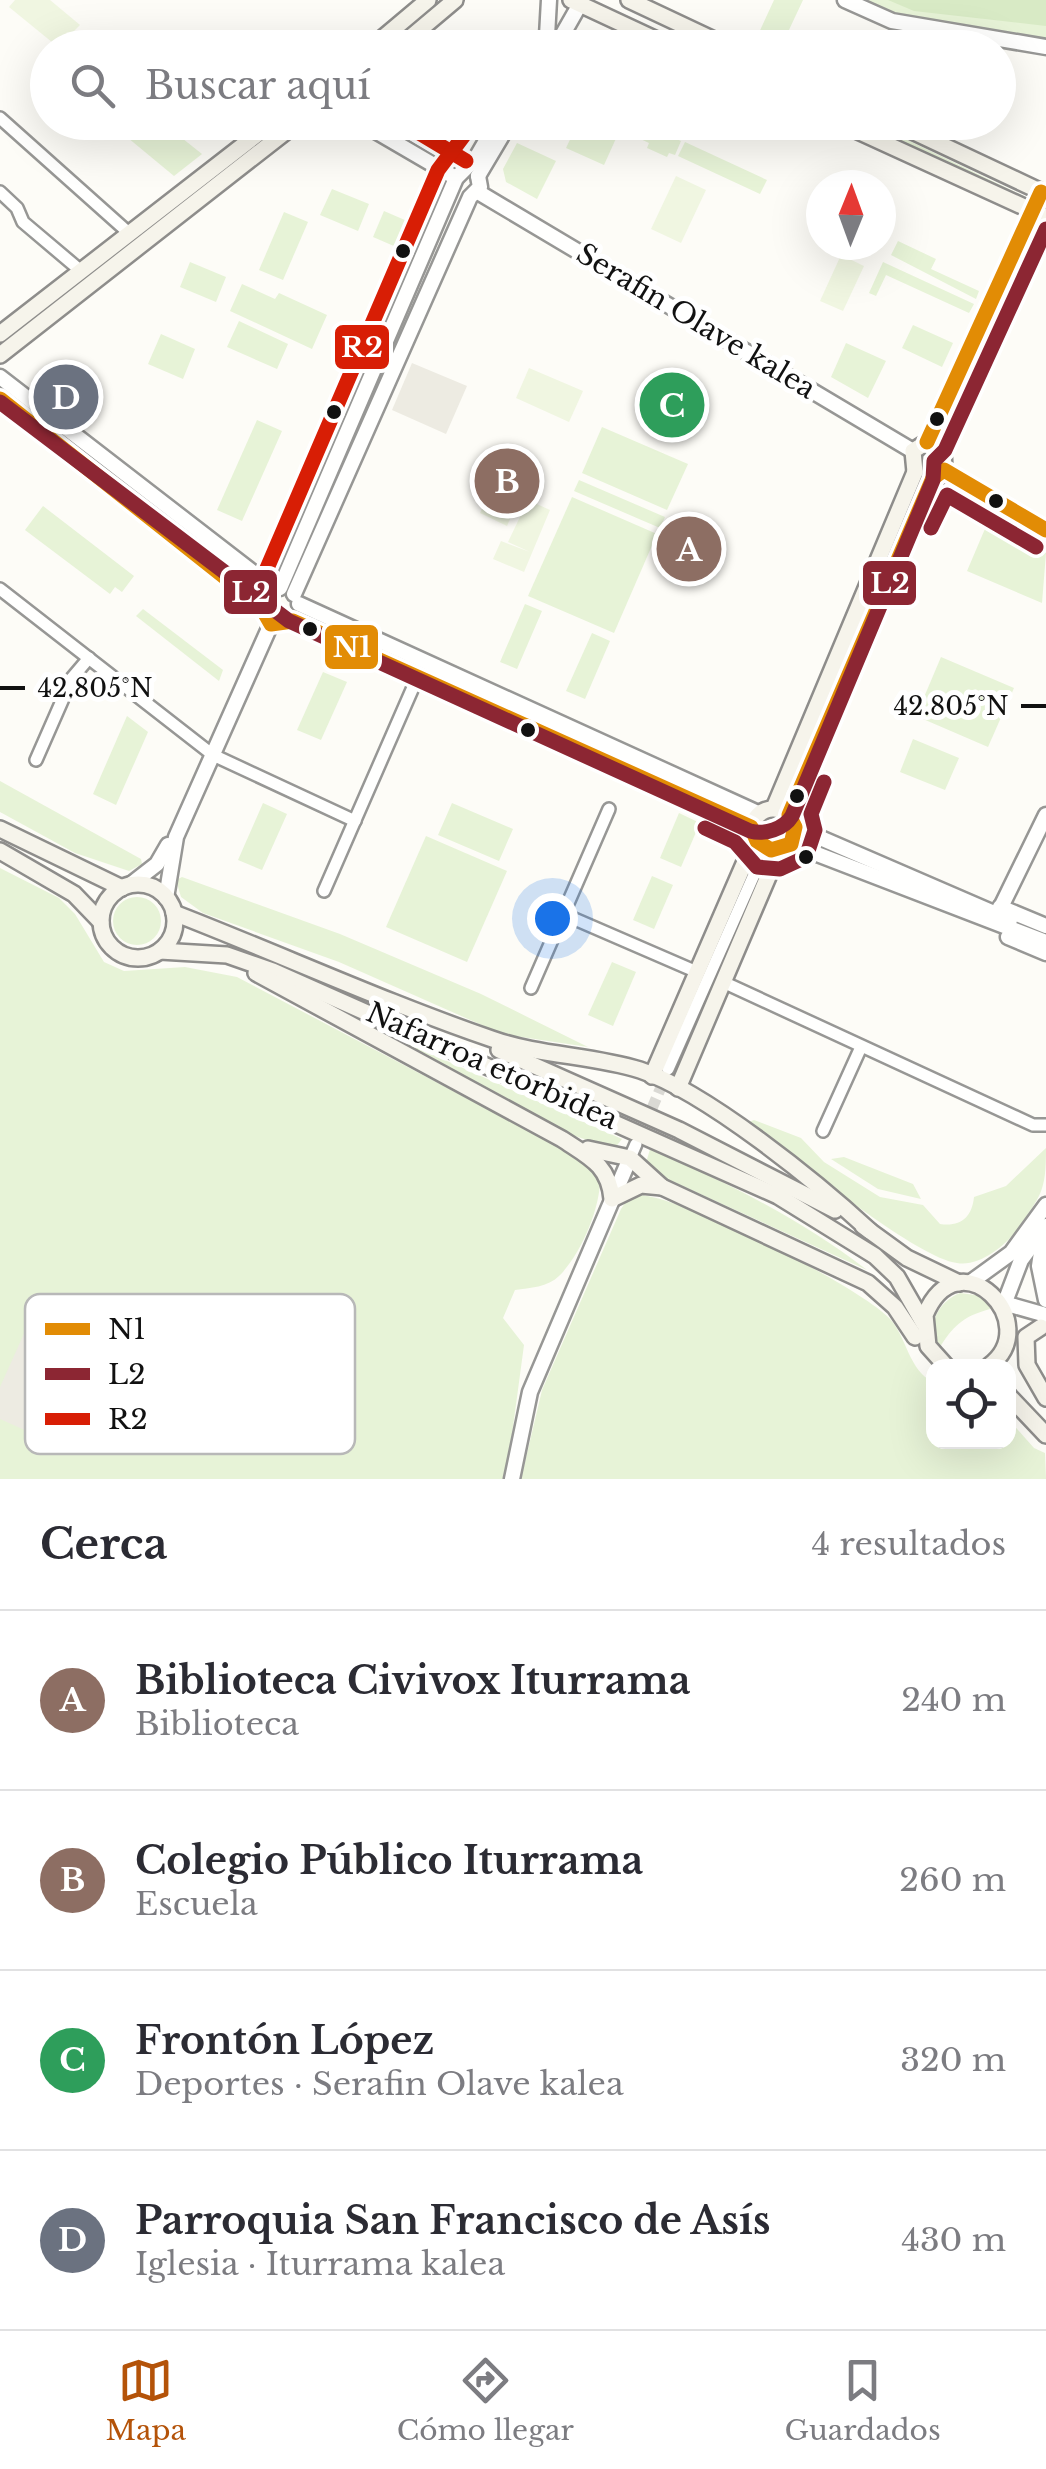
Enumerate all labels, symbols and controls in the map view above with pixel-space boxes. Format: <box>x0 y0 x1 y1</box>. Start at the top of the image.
search box <box>30 30 1016 140</box>
icon: search <box>65 58 120 113</box>
text: Buscar aquí <box>145 62 370 109</box>
north arrow <box>806 170 896 260</box>
street label: Serafin Olave kalea <box>570 236 822 406</box>
unlabelled marker <box>393 241 413 261</box>
line badge: R2 <box>333 323 391 371</box>
text: R2 <box>341 330 383 365</box>
pin: D <box>34 360 98 434</box>
pin: C <box>640 368 704 442</box>
unlabelled marker <box>324 402 344 422</box>
unlabelled marker <box>927 409 947 429</box>
pin: B <box>474 444 540 518</box>
unlabelled marker <box>986 491 1006 511</box>
pin: A <box>656 512 722 586</box>
line badge: L2 <box>861 559 918 607</box>
text: L2 <box>870 566 910 601</box>
line badge: L2 <box>222 568 279 616</box>
text: L2 <box>231 575 271 610</box>
unlabelled marker <box>300 619 320 639</box>
line badge: N1 <box>323 623 380 671</box>
text: N1 <box>333 630 371 665</box>
text: 42.805°N <box>37 673 153 704</box>
text: 42.805°N <box>893 691 1009 722</box>
unlabelled marker <box>518 720 538 740</box>
unlabelled marker <box>787 786 807 806</box>
unlabelled marker <box>796 847 816 867</box>
your location <box>527 893 578 944</box>
street label: Nafarroa etorbidea <box>361 995 624 1137</box>
legend <box>25 1294 355 1454</box>
text: N1 <box>108 1312 146 1347</box>
text: L2 <box>108 1357 146 1392</box>
map controls <box>926 1359 1016 1449</box>
button: locate <box>926 1359 1016 1449</box>
text: R2 <box>108 1402 148 1437</box>
text: Cerca <box>40 1518 168 1570</box>
text: 4 resultados <box>812 1524 1006 1564</box>
text: Biblioteca Civivox Iturrama <box>135 1657 691 1704</box>
text: A <box>60 1680 85 1720</box>
text: 240 m <box>901 1680 1006 1720</box>
text: Biblioteca <box>135 1704 299 1744</box>
text: Colegio Público Iturrama <box>135 1837 643 1884</box>
text: B <box>60 1860 85 1900</box>
text: 260 m <box>899 1860 1006 1900</box>
text: Escuela <box>135 1884 258 1924</box>
text: Frontón López <box>135 2017 434 2064</box>
text: C <box>59 2040 86 2080</box>
text: 320 m <box>900 2040 1006 2080</box>
text: Deportes · Serafin Olave kalea <box>135 2064 624 2104</box>
text: Parroquia San Francisco de Asís <box>135 2197 770 2244</box>
text: D <box>58 2220 87 2260</box>
text: 430 m <box>901 2220 1006 2260</box>
text: Iglesia · Iturrama kalea <box>135 2244 505 2284</box>
tab: Mapa <box>105 2353 186 2448</box>
tab: Cómo llegar <box>397 2353 574 2448</box>
tab: Guardados <box>785 2353 941 2448</box>

